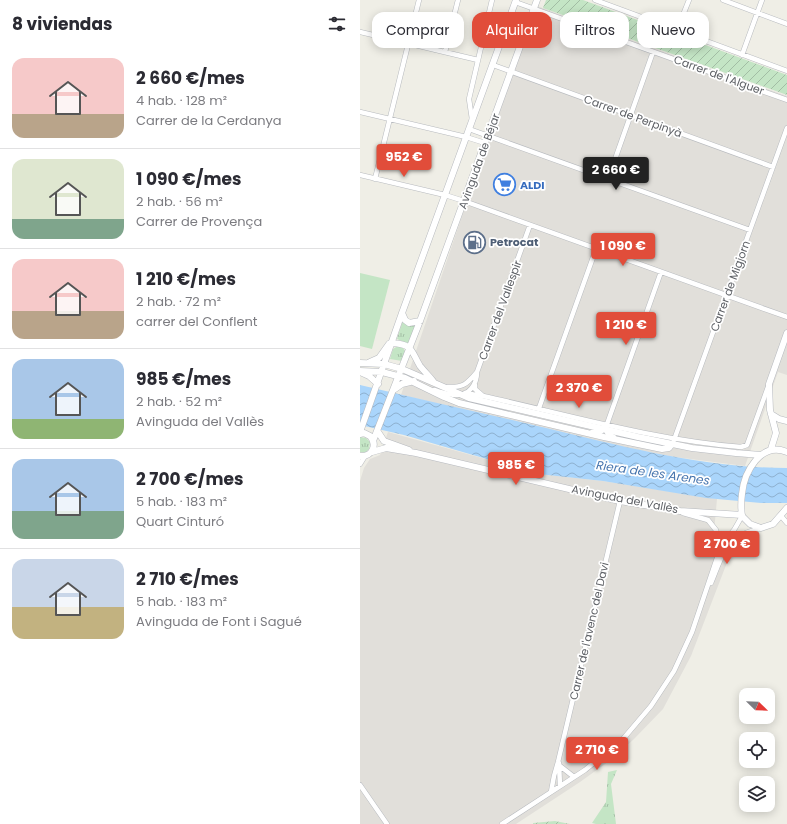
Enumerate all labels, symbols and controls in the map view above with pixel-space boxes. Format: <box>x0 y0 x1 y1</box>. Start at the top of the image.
text: 8 viviendas <box>12 12 112 36</box>
chip: Comprar <box>372 12 464 48</box>
chip: Alquilar <box>472 12 552 48</box>
chip: Filtros <box>560 12 629 48</box>
chip: Nuevo <box>637 12 709 48</box>
icon: filters <box>326 13 348 35</box>
street label: Carrer de l'Alguer <box>672 51 766 99</box>
text: 2 660 €/mes <box>136 66 245 90</box>
icon: home <box>44 74 92 122</box>
text: 4 hab. · 128 m² <box>136 91 227 110</box>
street label: Carrer de Perpinyà <box>582 91 684 141</box>
text: Carrer de la Cerdanya <box>136 111 282 130</box>
street label: Avinguda de Béjar <box>454 111 504 211</box>
pin: 952 € <box>376 144 432 178</box>
text: 952 € <box>386 147 422 166</box>
pin: 2 660 € <box>579 157 653 191</box>
text: 2 660 € <box>592 160 640 179</box>
text: 1 090 €/mes <box>136 167 241 191</box>
supermarket icon: ALDI <box>492 172 518 198</box>
icon: home <box>44 175 92 223</box>
place label: ALDI <box>520 177 545 193</box>
text: 2 hab. · 56 m² <box>136 192 223 211</box>
text: Carrer de Provença <box>136 212 262 231</box>
fuel station icon: Petrocat <box>462 229 488 255</box>
pin: 1 090 € <box>586 233 660 267</box>
place label: Petrocat <box>490 234 539 250</box>
text: 1 090 € <box>600 236 646 255</box>
street label: Carrer de Migjorn <box>706 238 754 334</box>
street label: Carrer del Vallespir <box>475 258 525 362</box>
text: 1 210 €/mes <box>136 267 236 291</box>
icon: home <box>44 275 92 323</box>
text: 2 hab. · 72 m² <box>136 292 221 311</box>
text: carrer del Conflent <box>136 312 258 331</box>
pin: 1 210 € <box>589 312 663 346</box>
text: 1 210 € <box>605 315 647 334</box>
text: 985 €/mes <box>136 367 231 391</box>
icon: home <box>44 375 92 423</box>
pin: 2 370 € <box>542 375 616 409</box>
text: 2 370 € <box>556 378 602 397</box>
text: 2 hab. · 52 m² <box>136 392 222 411</box>
text: Avinguda del Vallès <box>136 412 264 431</box>
pin: 985 € <box>488 452 544 486</box>
text: 985 € <box>497 455 535 474</box>
water label: Riera de les Arenes <box>595 456 711 489</box>
text: 2 700 €/mes <box>136 467 243 491</box>
icon: home <box>44 475 92 523</box>
street label: Avinguda del Vallès <box>570 481 680 517</box>
text: 5 hab. · 183 m² <box>136 492 227 511</box>
text: Quart Cinturó <box>136 512 224 531</box>
pin: 2 700 € <box>690 531 764 565</box>
text: 2 700 € <box>703 534 751 553</box>
street label: Carrer de l'avenc del Davi <box>565 560 613 701</box>
text: 2 710 €/mes <box>136 567 239 591</box>
icon: home <box>44 575 92 623</box>
text: 5 hab. · 183 m² <box>136 592 227 611</box>
text: Avinguda de Font i Sagué <box>136 612 302 631</box>
north arrow <box>739 688 775 724</box>
map controls <box>739 688 775 812</box>
button: locate <box>739 732 775 768</box>
pin: 2 710 € <box>560 737 634 771</box>
text: 2 710 € <box>575 740 619 759</box>
button: layers <box>739 776 775 812</box>

